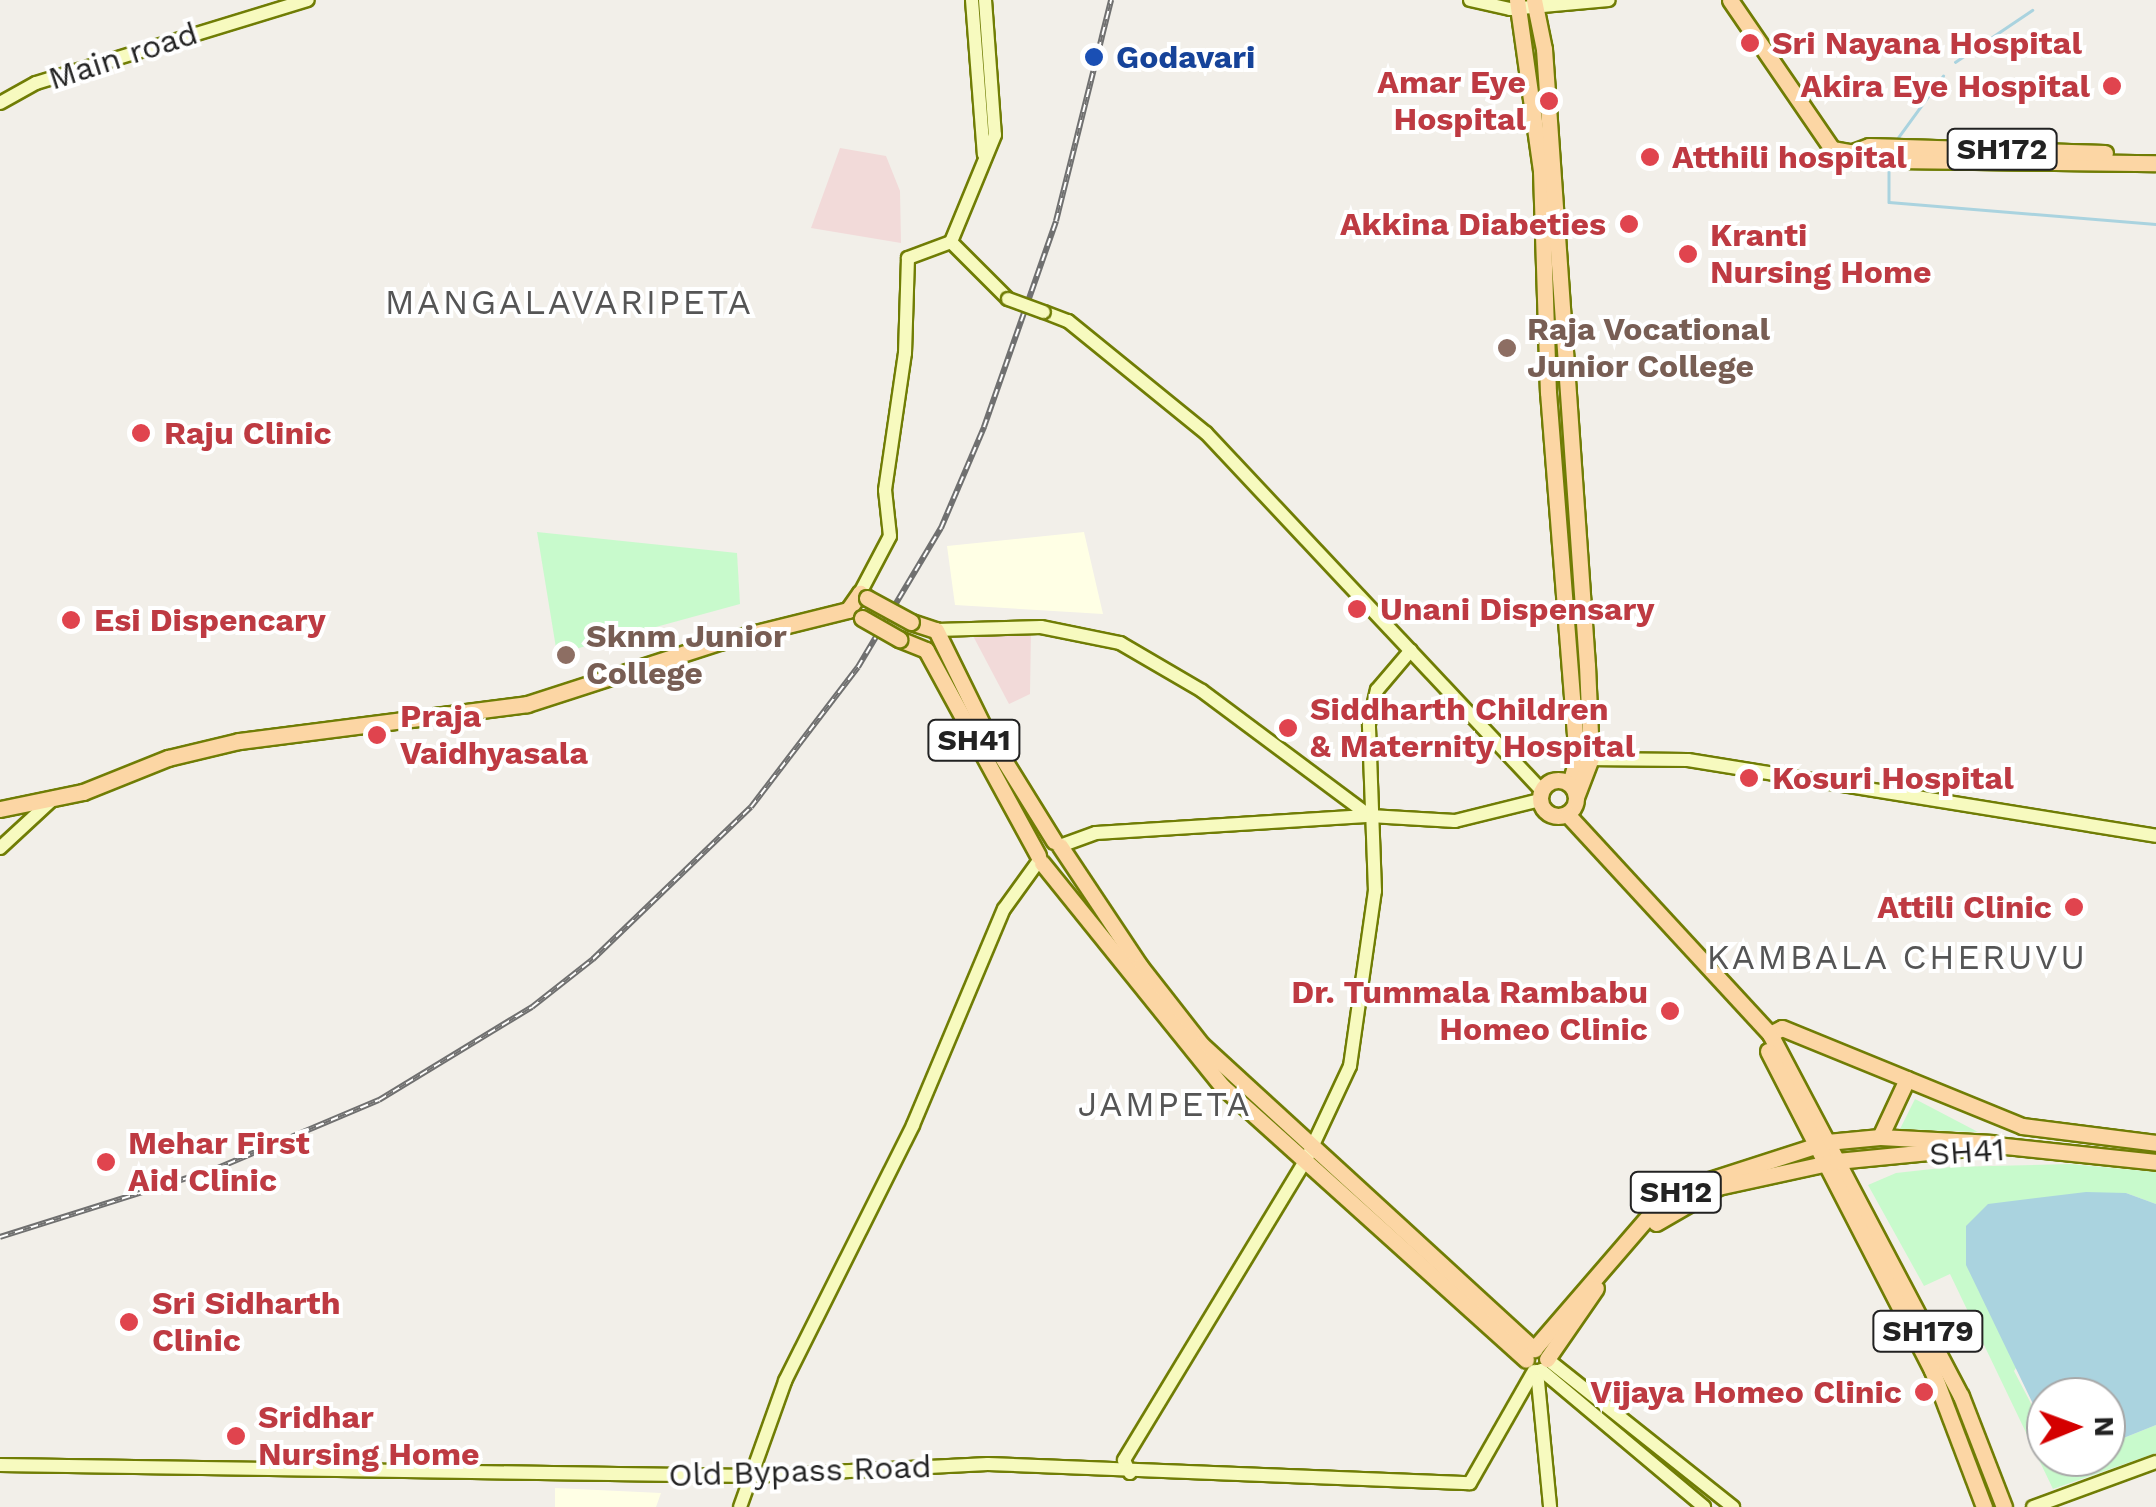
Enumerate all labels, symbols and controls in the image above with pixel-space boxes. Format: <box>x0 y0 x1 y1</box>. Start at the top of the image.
street label: Main road <box>44 14 202 98</box>
place label: Sri Nayana Hospital <box>1772 24 2082 62</box>
marker: Sri Nayana Hospital <box>1737 30 1763 56</box>
place label: Godavari <box>1116 38 1255 76</box>
marker: Godavari <box>1081 44 1107 70</box>
place label: Amar Eye Hospital <box>1377 64 1526 139</box>
place label: Akira Eye Hospital <box>1800 67 2090 105</box>
marker: Akira Eye Hospital <box>2099 73 2125 99</box>
marker: Amar Eye Hospital <box>1536 88 1562 114</box>
road number: SH172 <box>1944 124 2060 174</box>
place label: Atthili hospital <box>1672 138 1907 176</box>
marker: Atthili hospital <box>1637 144 1663 170</box>
place label: Akkina Diabeties <box>1340 205 1606 243</box>
marker: Akkina Diabeties <box>1616 211 1642 237</box>
place label: Kranti Nursing Home <box>1710 217 1932 292</box>
marker: Kranti Nursing Home <box>1675 241 1701 267</box>
district label: MANGALAVARIPETA <box>385 281 753 323</box>
place label: Raja Vocational Junior College <box>1527 311 1771 386</box>
marker: Raja Vocational Junior College <box>1496 337 1518 359</box>
place label: Raju Clinic <box>164 414 332 452</box>
marker: Raju Clinic <box>128 420 154 446</box>
place label: Unani Dispensary <box>1380 590 1654 628</box>
marker: Unani Dispensary <box>1344 596 1370 622</box>
place label: Esi Dispencary <box>94 601 326 639</box>
marker: Esi Dispencary <box>58 607 84 633</box>
place label: Sknm Junior College <box>586 618 787 693</box>
marker: Sknm Junior College <box>555 644 577 666</box>
place label: Siddharth Children & Maternity Hospital <box>1310 691 1636 766</box>
place label: Praja Vaidhyasala <box>400 698 588 773</box>
road number: SH41 <box>926 715 1022 765</box>
marker: Siddharth Children & Maternity Hospital <box>1275 715 1301 741</box>
marker: Praja Vaidhyasala <box>364 722 390 748</box>
place label: Kosuri Hospital <box>1772 759 2014 797</box>
marker: Kosuri Hospital <box>1736 765 1762 791</box>
place label: Attili Clinic <box>1877 888 2052 926</box>
marker: Attili Clinic <box>2061 894 2087 920</box>
district label: KAMBALA CHERUVU <box>1706 936 2088 978</box>
place label: Dr. Tummala Rambabu Homeo Clinic <box>1290 974 1648 1049</box>
marker: Dr. Tummala Rambabu Homeo Clinic <box>1657 998 1683 1024</box>
district label: JAMPETA <box>1078 1083 1252 1125</box>
place label: Mehar First Aid Clinic <box>128 1125 310 1200</box>
street label: SH41 <box>1928 1130 2006 1174</box>
marker: Mehar First Aid Clinic <box>93 1149 119 1175</box>
road number: SH12 <box>1628 1167 1724 1217</box>
place label: Sri Sidharth Clinic <box>152 1285 341 1360</box>
road number: SH179 <box>1870 1306 1986 1356</box>
marker: Sri Sidharth Clinic <box>116 1309 142 1335</box>
place label: Vijaya Homeo Clinic <box>1590 1373 1902 1411</box>
north arrow <box>2026 1377 2126 1477</box>
marker: Vijaya Homeo Clinic <box>1911 1379 1937 1405</box>
place label: Sridhar Nursing Home <box>258 1399 480 1474</box>
text: N <box>2088 1416 2121 1437</box>
marker: Sridhar Nursing Home <box>223 1423 249 1449</box>
street label: Old Bypass Road <box>668 1447 932 1495</box>

